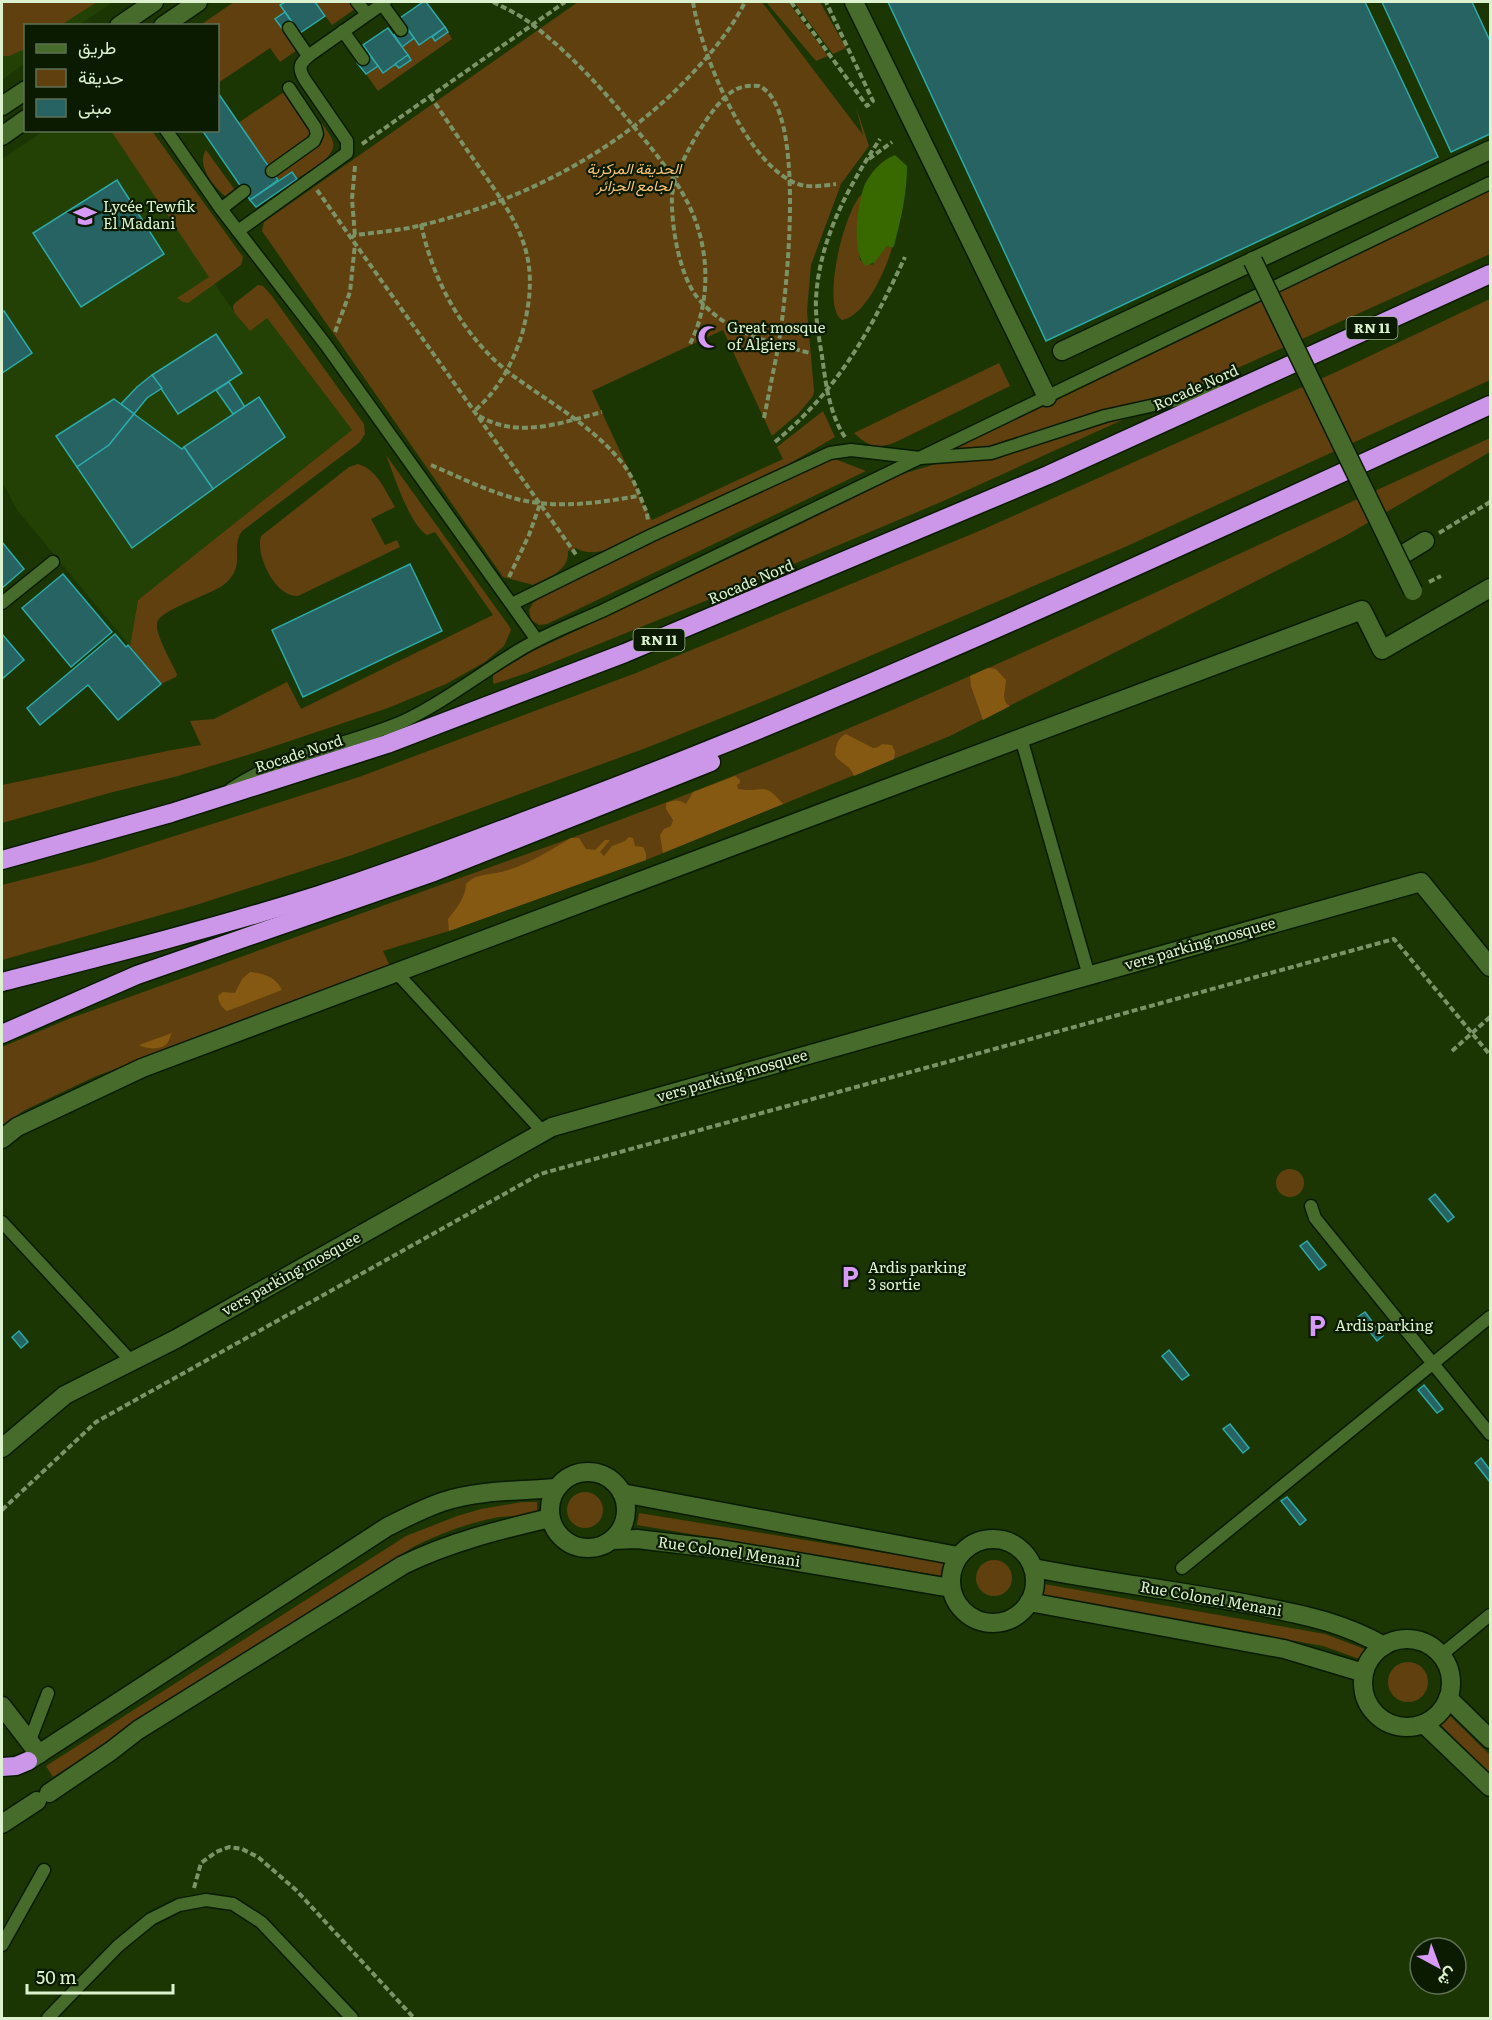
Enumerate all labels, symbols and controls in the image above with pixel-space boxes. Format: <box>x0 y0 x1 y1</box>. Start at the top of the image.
legend <box>24 24 219 132</box>
text: طريق <box>78 33 116 60</box>
text: حديقة <box>78 63 124 90</box>
text: مبنى <box>78 93 112 120</box>
park label: الحديقة المركزية لجامع الجزائر <box>587 156 683 197</box>
place label: Lycée Tewfik El Madani <box>103 194 196 234</box>
school or university icon: Lycée Tewfik El Madani <box>72 203 98 229</box>
place label: Great mosque of Algiers <box>727 315 826 355</box>
road number: RN 11 <box>1346 317 1398 339</box>
mosque icon: Great mosque of Algiers <box>696 324 722 350</box>
street label: Rocade Nord <box>1149 358 1242 416</box>
street label: Rocade Nord <box>704 552 797 609</box>
road number: RN 11 <box>634 629 684 651</box>
street label: Rocade Nord <box>252 728 345 778</box>
street label: vers parking mosquee <box>1121 910 1278 975</box>
street label: vers parking mosquee <box>653 1042 810 1107</box>
street label: vers parking mosquee <box>216 1225 364 1321</box>
place label: Ardis parking 3 sortie <box>868 1255 967 1295</box>
parking icon: Ardis parking 3 sortie <box>837 1264 863 1290</box>
parking icon: Ardis parking <box>1304 1313 1330 1339</box>
place label: Ardis parking <box>1335 1313 1434 1336</box>
street label: Rue Colonel Menani <box>656 1529 802 1572</box>
street label: Rue Colonel Menani <box>1139 1574 1284 1621</box>
north arrow <box>1408 1936 1468 1996</box>
scale bar <box>27 1957 172 1995</box>
text: 50 m <box>36 1963 77 1990</box>
text: ش <box>1433 1963 1464 1993</box>

